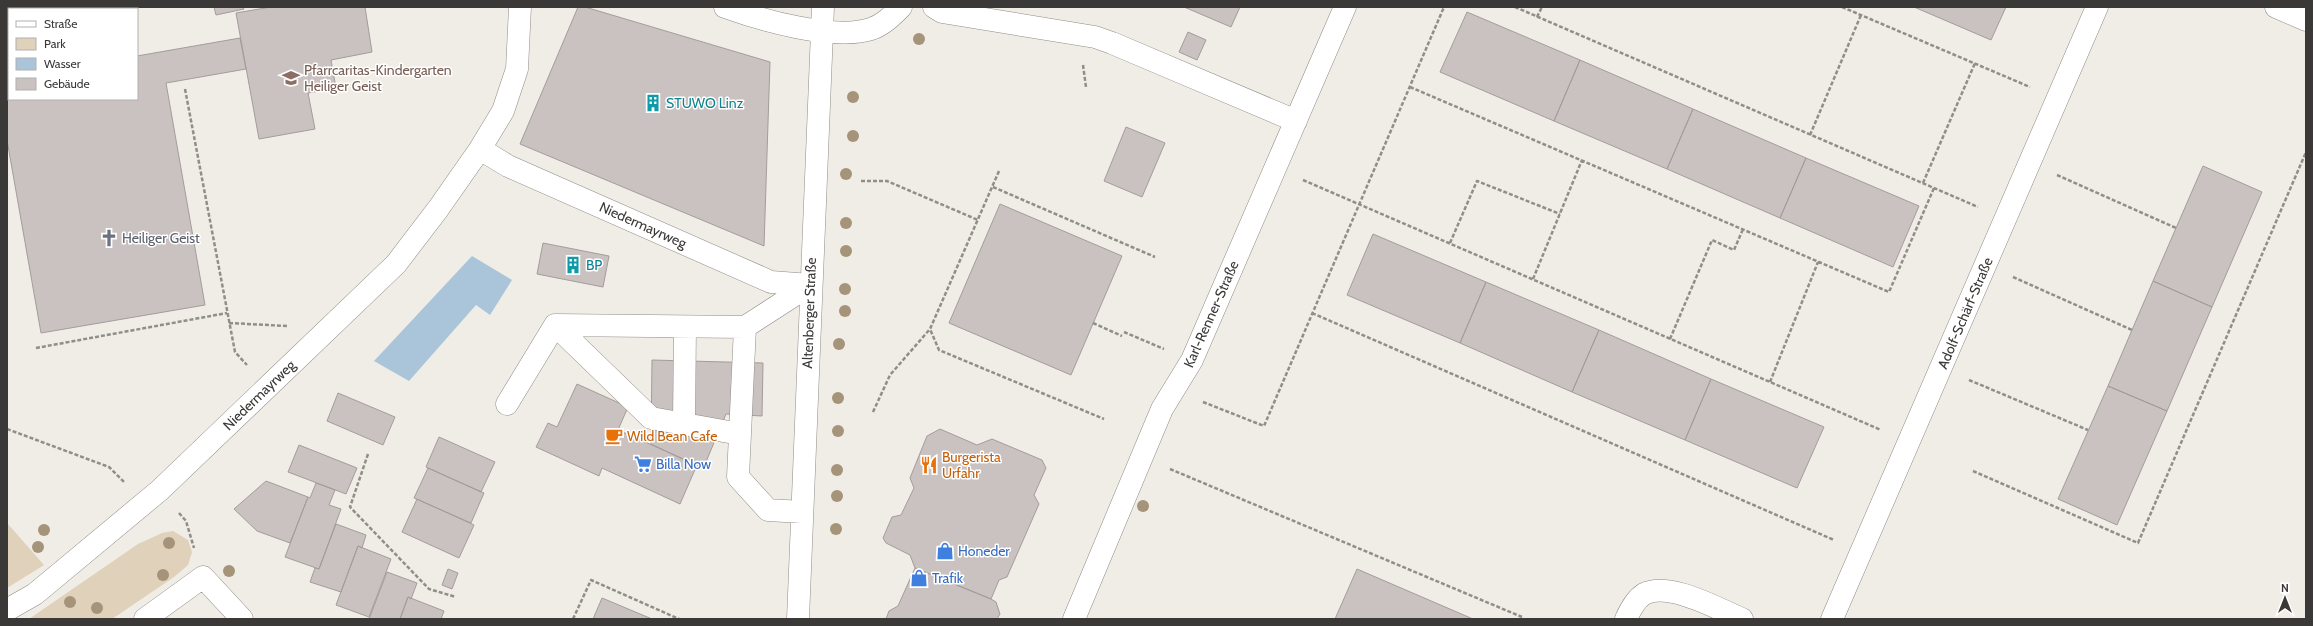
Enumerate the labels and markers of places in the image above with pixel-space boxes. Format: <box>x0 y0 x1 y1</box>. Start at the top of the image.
place label: Pfarrcaritas-Kindergarten Heiliger Geist <box>304 61 452 95</box>
school or university icon: Pfarrcaritas-Kindergarten Heiliger Geist <box>281 68 301 88</box>
building icon: STUWO Linz <box>643 93 663 113</box>
place label: STUWO Linz <box>666 94 744 112</box>
church icon: Heiliger Geist <box>99 228 119 248</box>
place label: Heiliger Geist <box>122 229 200 247</box>
building icon: BP <box>563 255 583 275</box>
place label: BP <box>586 256 602 274</box>
cafe icon: Wild Bean Cafe <box>604 426 624 446</box>
place label: Wild Bean Cafe <box>627 427 717 445</box>
place label: Burgerista Urfahr <box>942 448 1001 482</box>
supermarket icon: Billa Now <box>633 454 653 474</box>
place label: Billa Now <box>656 455 711 473</box>
restaurant icon: Burgerista Urfahr <box>919 455 939 475</box>
shop icon: Honeder <box>935 541 955 561</box>
place label: Honeder <box>958 542 1010 560</box>
shop icon: Trafik <box>909 568 929 588</box>
place label: Trafik <box>932 569 964 587</box>

